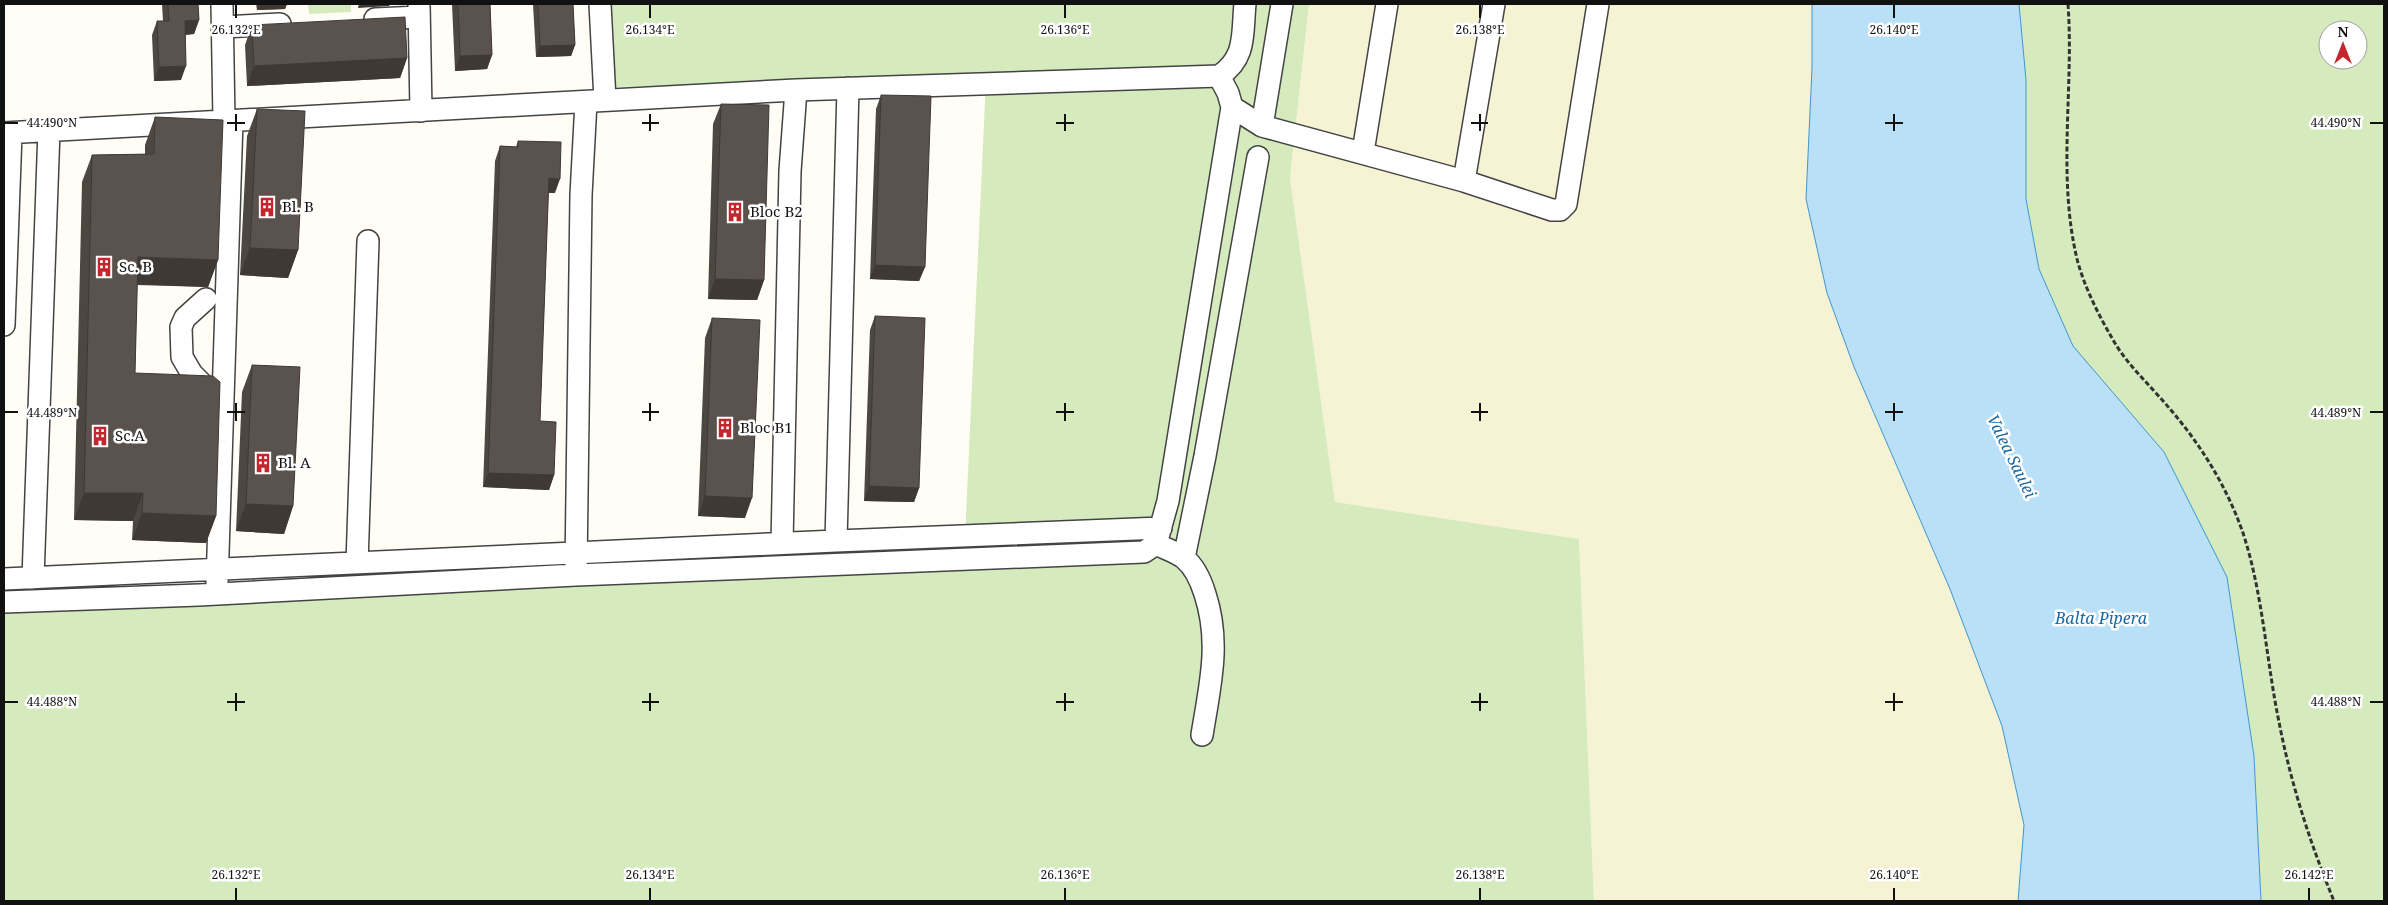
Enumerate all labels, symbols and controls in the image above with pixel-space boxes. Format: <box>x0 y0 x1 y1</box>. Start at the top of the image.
north arrow <box>2318 20 2368 70</box>
text: 26.132°E <box>212 21 260 38</box>
text: 26.134°E <box>626 21 674 38</box>
text: 26.136°E <box>1041 21 1089 38</box>
text: 26.138°E <box>1456 21 1504 38</box>
text: 26.140°E <box>1870 21 1918 38</box>
text: N <box>2337 22 2349 41</box>
text: 44.490°N <box>27 114 77 131</box>
text: 44.490°N <box>2311 114 2361 131</box>
building icon: Bl. B <box>256 196 278 218</box>
place label: Bl. B <box>282 196 314 216</box>
building icon: Bloc B2 <box>724 201 746 223</box>
place label: Bloc B2 <box>750 201 803 221</box>
building icon: Sc. B <box>93 256 115 278</box>
place label: Sc. B <box>119 256 152 276</box>
text: 44.489°N <box>27 404 77 421</box>
text: 44.489°N <box>2311 404 2361 421</box>
water label: Valea Saulei <box>1982 411 2042 502</box>
building icon: Bloc B1 <box>714 417 736 439</box>
place label: Bloc B1 <box>740 417 793 437</box>
building icon: Sc.A <box>89 425 111 447</box>
place label: Sc.A <box>115 425 145 445</box>
building icon: Bl. A <box>252 452 274 474</box>
place label: Bl. A <box>278 452 311 472</box>
water label: Balta Pipera <box>2054 607 2148 629</box>
text: 44.488°N <box>27 693 77 710</box>
text: 44.488°N <box>2311 693 2361 710</box>
text: 26.132°E <box>212 866 260 883</box>
text: 26.134°E <box>626 866 674 883</box>
text: 26.136°E <box>1041 866 1089 883</box>
text: 26.138°E <box>1456 866 1504 883</box>
text: 26.140°E <box>1870 866 1918 883</box>
text: 26.142°E <box>2285 866 2333 883</box>

